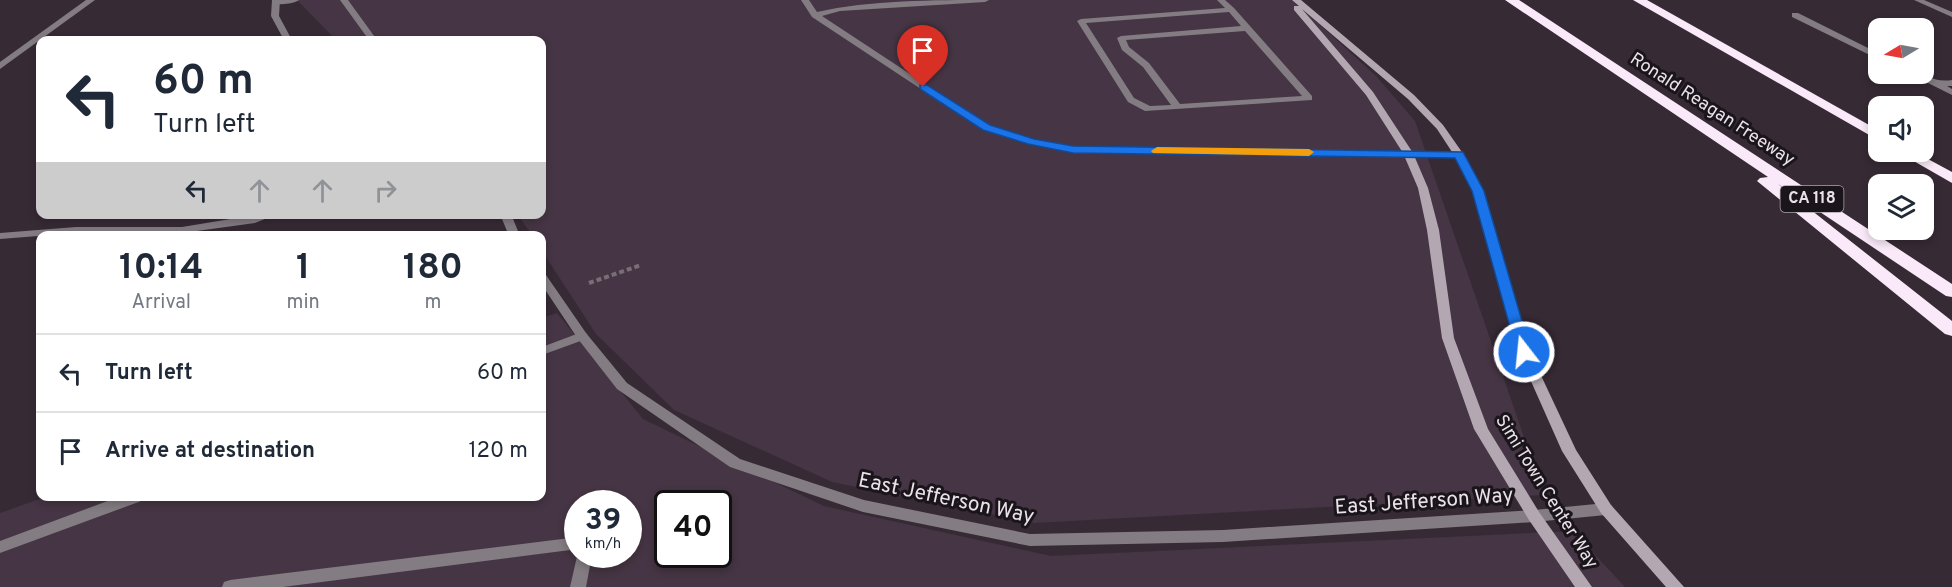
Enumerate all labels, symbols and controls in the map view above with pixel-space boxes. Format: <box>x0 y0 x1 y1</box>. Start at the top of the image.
north arrow <box>1868 18 1934 84</box>
map controls <box>1868 18 1934 240</box>
pin <box>897 25 948 87</box>
icon: arrive <box>906 34 939 67</box>
street label: Ronald Reagan Freeway <box>1625 48 1799 172</box>
text: 60 m <box>153 56 254 109</box>
icon: left <box>54 60 132 138</box>
button: sound <box>1868 96 1934 162</box>
text: Turn left <box>153 108 255 142</box>
icon: left <box>180 174 213 207</box>
icon: ahead <box>243 174 276 207</box>
icon: ahead <box>306 174 339 207</box>
icon: right <box>369 174 402 207</box>
button: layers <box>1868 174 1934 240</box>
road number: CA 118 <box>1780 186 1844 212</box>
text: 10:14 <box>119 246 203 292</box>
text: 1 <box>296 246 310 292</box>
text: 180 <box>403 246 463 292</box>
text: Arrival <box>131 290 191 316</box>
text: min <box>286 290 320 316</box>
text: m <box>424 290 441 316</box>
position arrow <box>1492 320 1556 384</box>
icon: left <box>54 357 87 390</box>
text: Turn left <box>105 360 193 387</box>
text: 60 m <box>477 360 528 387</box>
street label: Simi Town Center Way <box>1489 411 1603 573</box>
icon: arrive <box>54 435 87 468</box>
text: Arrive at destination <box>105 438 315 465</box>
text: 120 m <box>468 438 528 465</box>
street label: East Jefferson Way <box>856 467 1036 531</box>
street label: East Jefferson Way <box>1334 482 1514 522</box>
speed limit sign: 40 <box>654 490 732 568</box>
text: 39 <box>585 503 621 540</box>
text: km/h <box>585 535 621 554</box>

